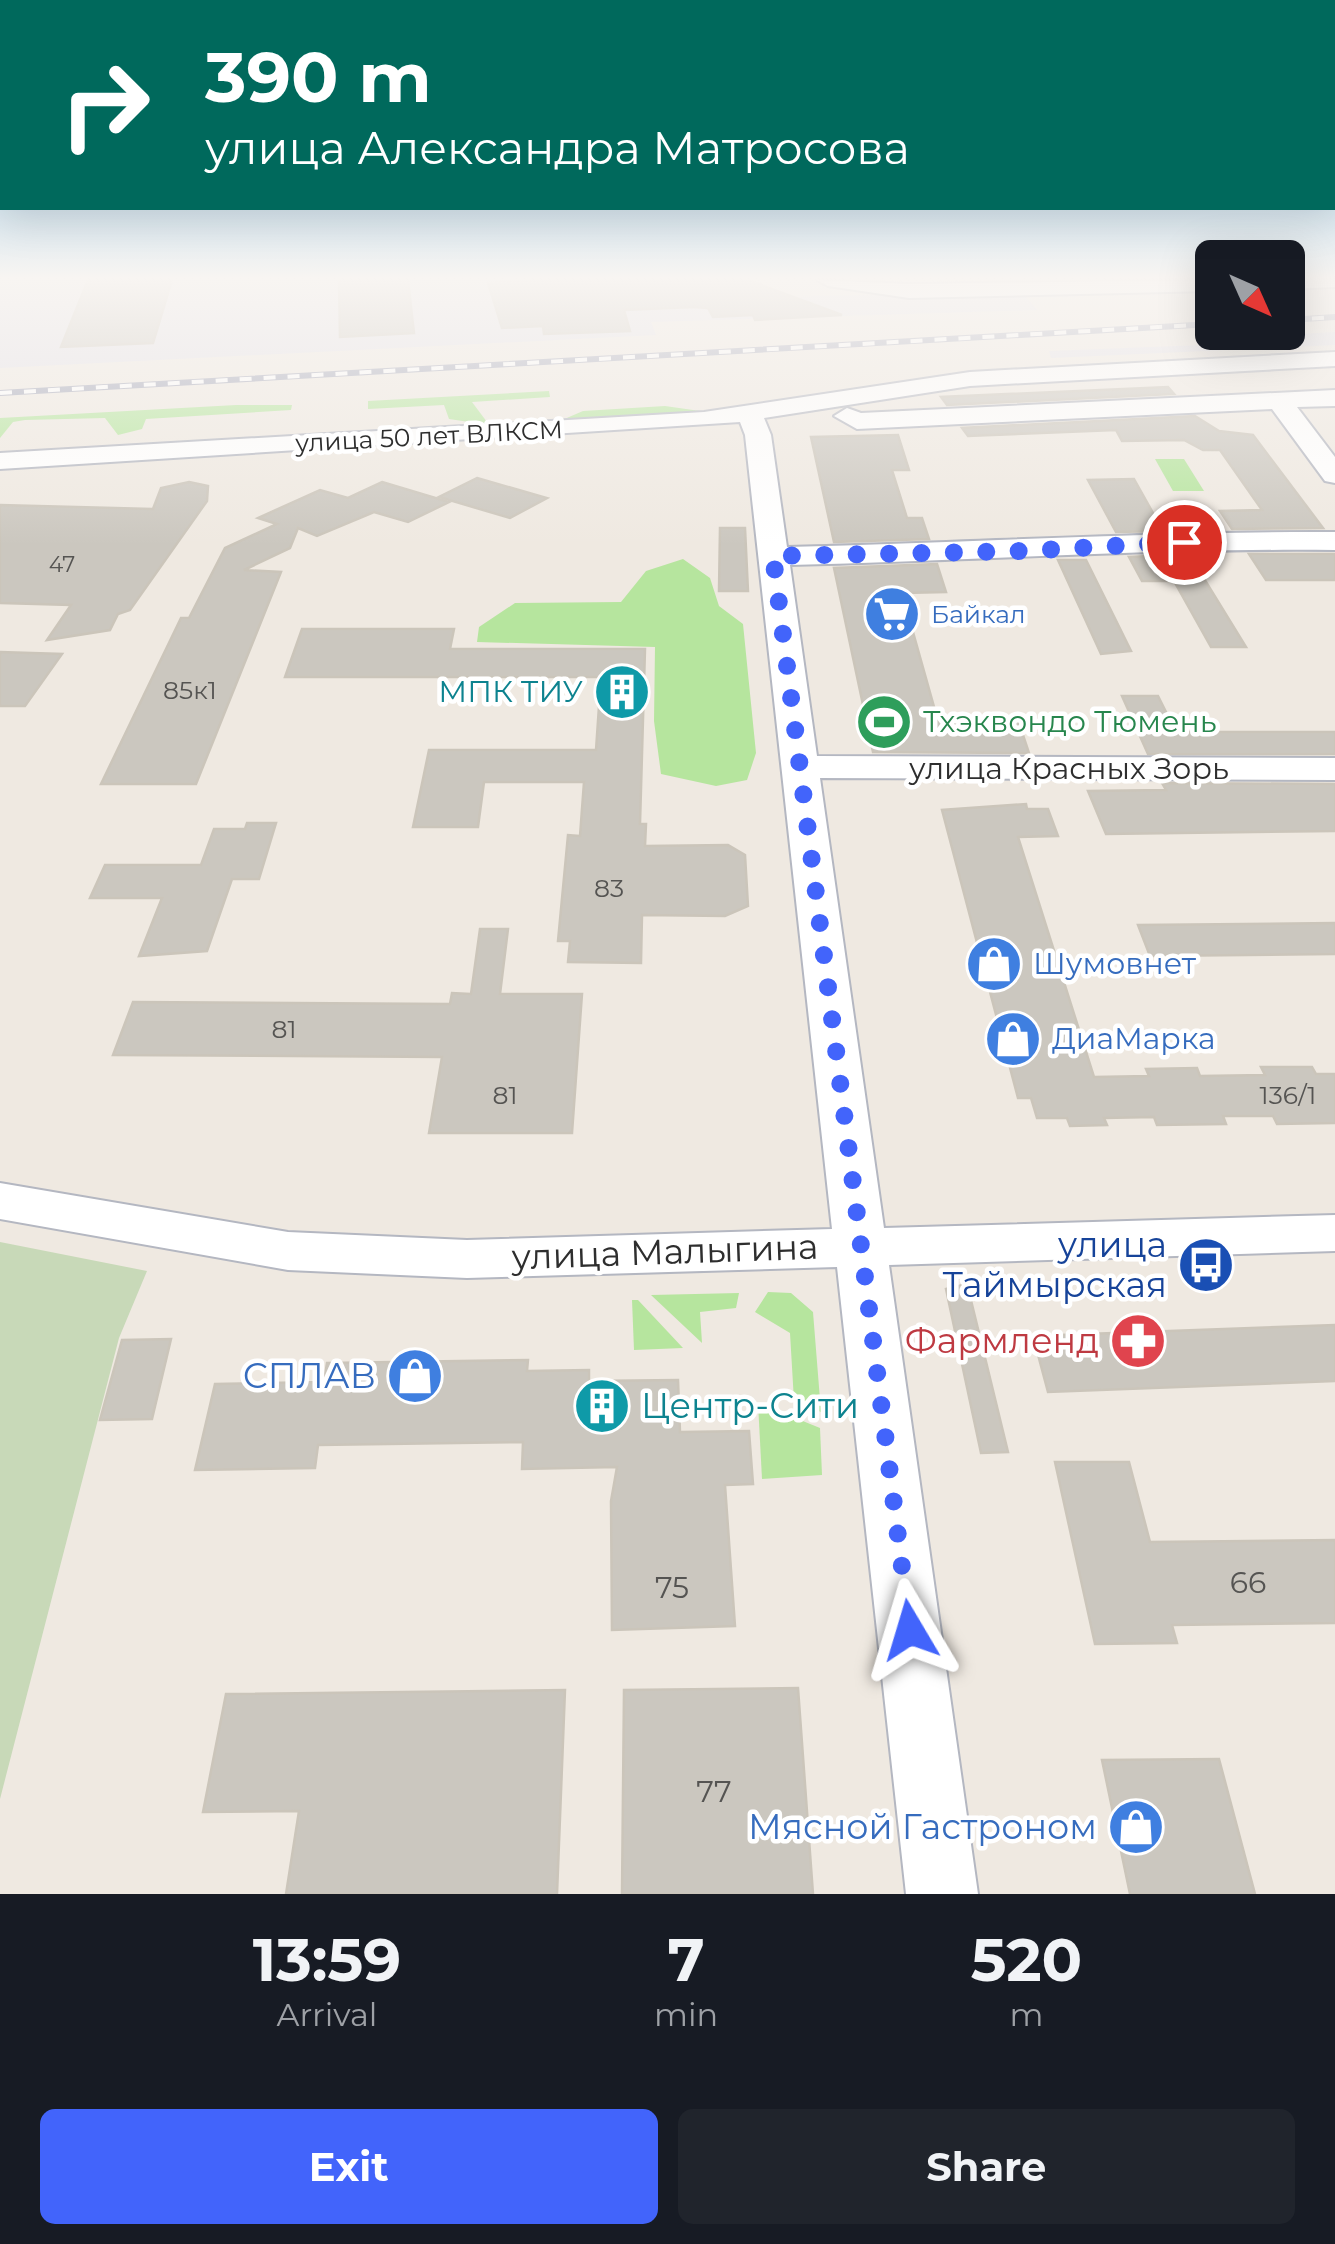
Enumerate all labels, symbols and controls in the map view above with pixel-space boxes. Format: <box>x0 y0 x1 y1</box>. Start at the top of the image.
text: 390 m <box>205 34 432 120</box>
icon: right <box>40 40 170 170</box>
text: улица Александра Матросова <box>205 120 910 175</box>
north arrow <box>1195 240 1305 350</box>
map controls <box>1195 240 1305 350</box>
street label: улица 50 лет ВЛКСМ <box>293 414 564 458</box>
pin <box>1142 500 1227 585</box>
icon: arrive <box>1157 515 1212 570</box>
house number: 47 <box>49 551 75 578</box>
supermarket icon: Байкал <box>862 584 922 644</box>
place label: Байкал <box>931 599 1026 629</box>
building icon: МПК ТИУ <box>592 662 652 722</box>
place label: МПК ТИУ <box>438 673 584 710</box>
house number: 85к1 <box>163 675 217 705</box>
sports icon: Тхэквондо Тюмень <box>854 692 914 752</box>
place label: Тхэквондо Тюмень <box>923 703 1217 740</box>
street label: улица Красных Зорь <box>908 750 1229 787</box>
house number: 83 <box>594 873 624 903</box>
shop icon: Шумовнет <box>964 934 1024 994</box>
place label: Шумовнет <box>1033 945 1197 982</box>
shop icon: ДиаМарка <box>983 1009 1043 1069</box>
house number: 81 <box>272 1014 296 1044</box>
place label: ДиаМарка <box>1052 1020 1216 1057</box>
house number: 81 <box>493 1080 517 1110</box>
house number: 136/1 <box>1260 1080 1316 1110</box>
place label: улица Таймырская <box>943 1223 1167 1306</box>
street label: улица Малыгина <box>510 1225 819 1278</box>
bus stop icon: улица Таймырская <box>1176 1235 1236 1295</box>
pharmacy icon: Фармленд <box>1108 1311 1168 1371</box>
place label: Фармленд <box>905 1319 1099 1362</box>
shop icon: СПЛАВ <box>385 1346 445 1406</box>
place label: СПЛАВ <box>243 1354 376 1397</box>
building icon: Центр-Сити <box>572 1376 632 1436</box>
place label: Центр-Сити <box>641 1384 859 1427</box>
house number: 66 <box>1230 1564 1266 1601</box>
house number: 75 <box>655 1569 689 1606</box>
position arrow <box>858 1578 962 1682</box>
house number: 77 <box>696 1773 732 1810</box>
shop icon: Мясной Гастроном <box>1106 1797 1166 1857</box>
place label: Мясной Гастроном <box>748 1805 1097 1848</box>
text: 13:59 <box>253 1923 401 1996</box>
text: 7 <box>667 1923 705 1996</box>
text: 520 <box>971 1923 1082 1996</box>
text: Arrival <box>277 1995 377 2034</box>
text: min <box>654 1995 718 2034</box>
text: m <box>1010 1995 1044 2034</box>
button: Exit <box>40 2109 658 2224</box>
button: Share <box>678 2109 1295 2224</box>

